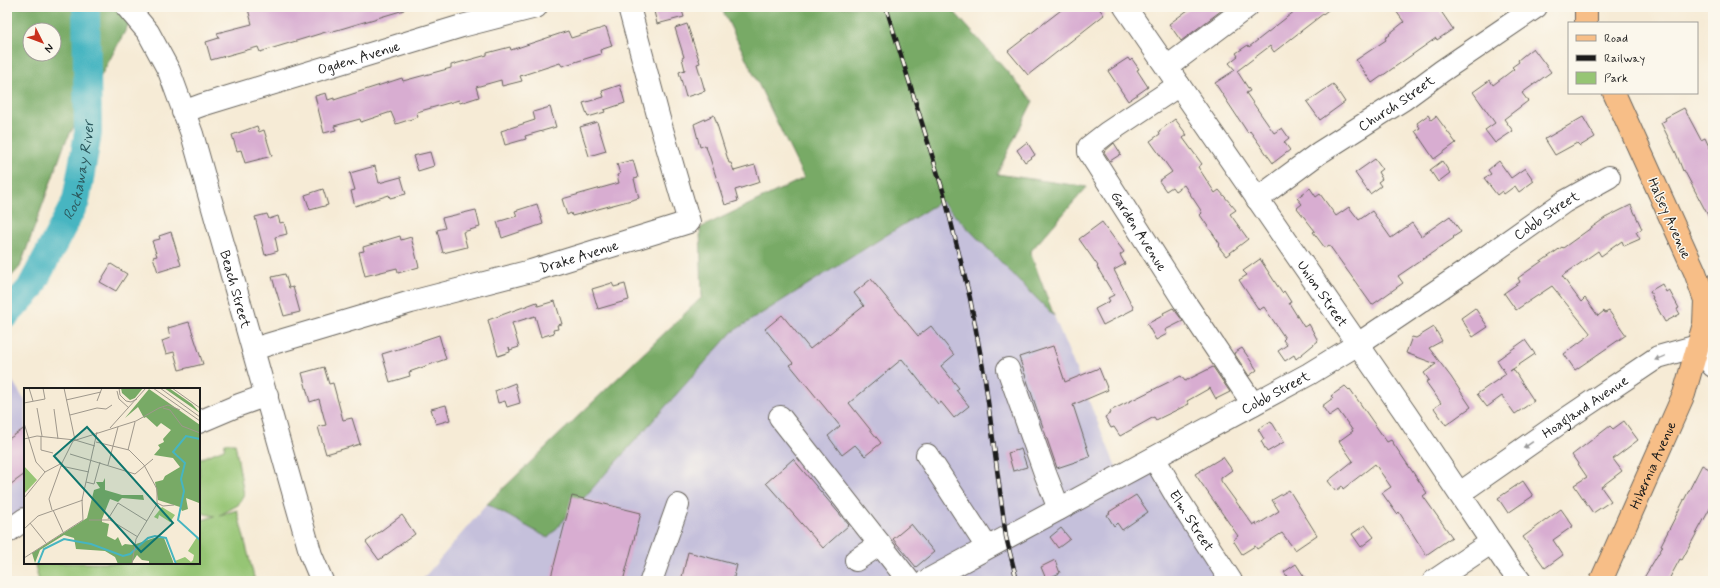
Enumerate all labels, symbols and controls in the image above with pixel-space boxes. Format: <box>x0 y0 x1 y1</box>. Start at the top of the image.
north arrow <box>22 22 62 62</box>
legend <box>1568 22 1698 94</box>
text: Road <box>1604 31 1628 47</box>
street label: Ogden Avenue <box>316 37 403 79</box>
text: N <box>41 41 56 55</box>
text: Railway <box>1604 51 1646 67</box>
street label: Church Street <box>1355 71 1439 136</box>
text: Park <box>1604 71 1628 87</box>
water label: Rockaway River <box>59 119 99 224</box>
street label: Halsey Avenue <box>1643 175 1695 262</box>
street label: Cobb Street <box>1511 187 1583 245</box>
street label: Garden Avenue <box>1106 188 1171 275</box>
street label: Drake Avenue <box>538 236 621 278</box>
street label: Beach Street <box>215 248 255 331</box>
street label: Union Street <box>1293 257 1351 331</box>
one-way arrow <box>1654 355 1665 361</box>
street label: Cobb Street <box>1238 367 1314 419</box>
street label: Hoagland Avenue <box>1539 371 1632 443</box>
inset map <box>24 388 200 564</box>
street label: Hibernia Avenue <box>1626 418 1681 512</box>
one-way arrow <box>1523 441 1533 449</box>
street label: Elm Street <box>1165 487 1218 555</box>

